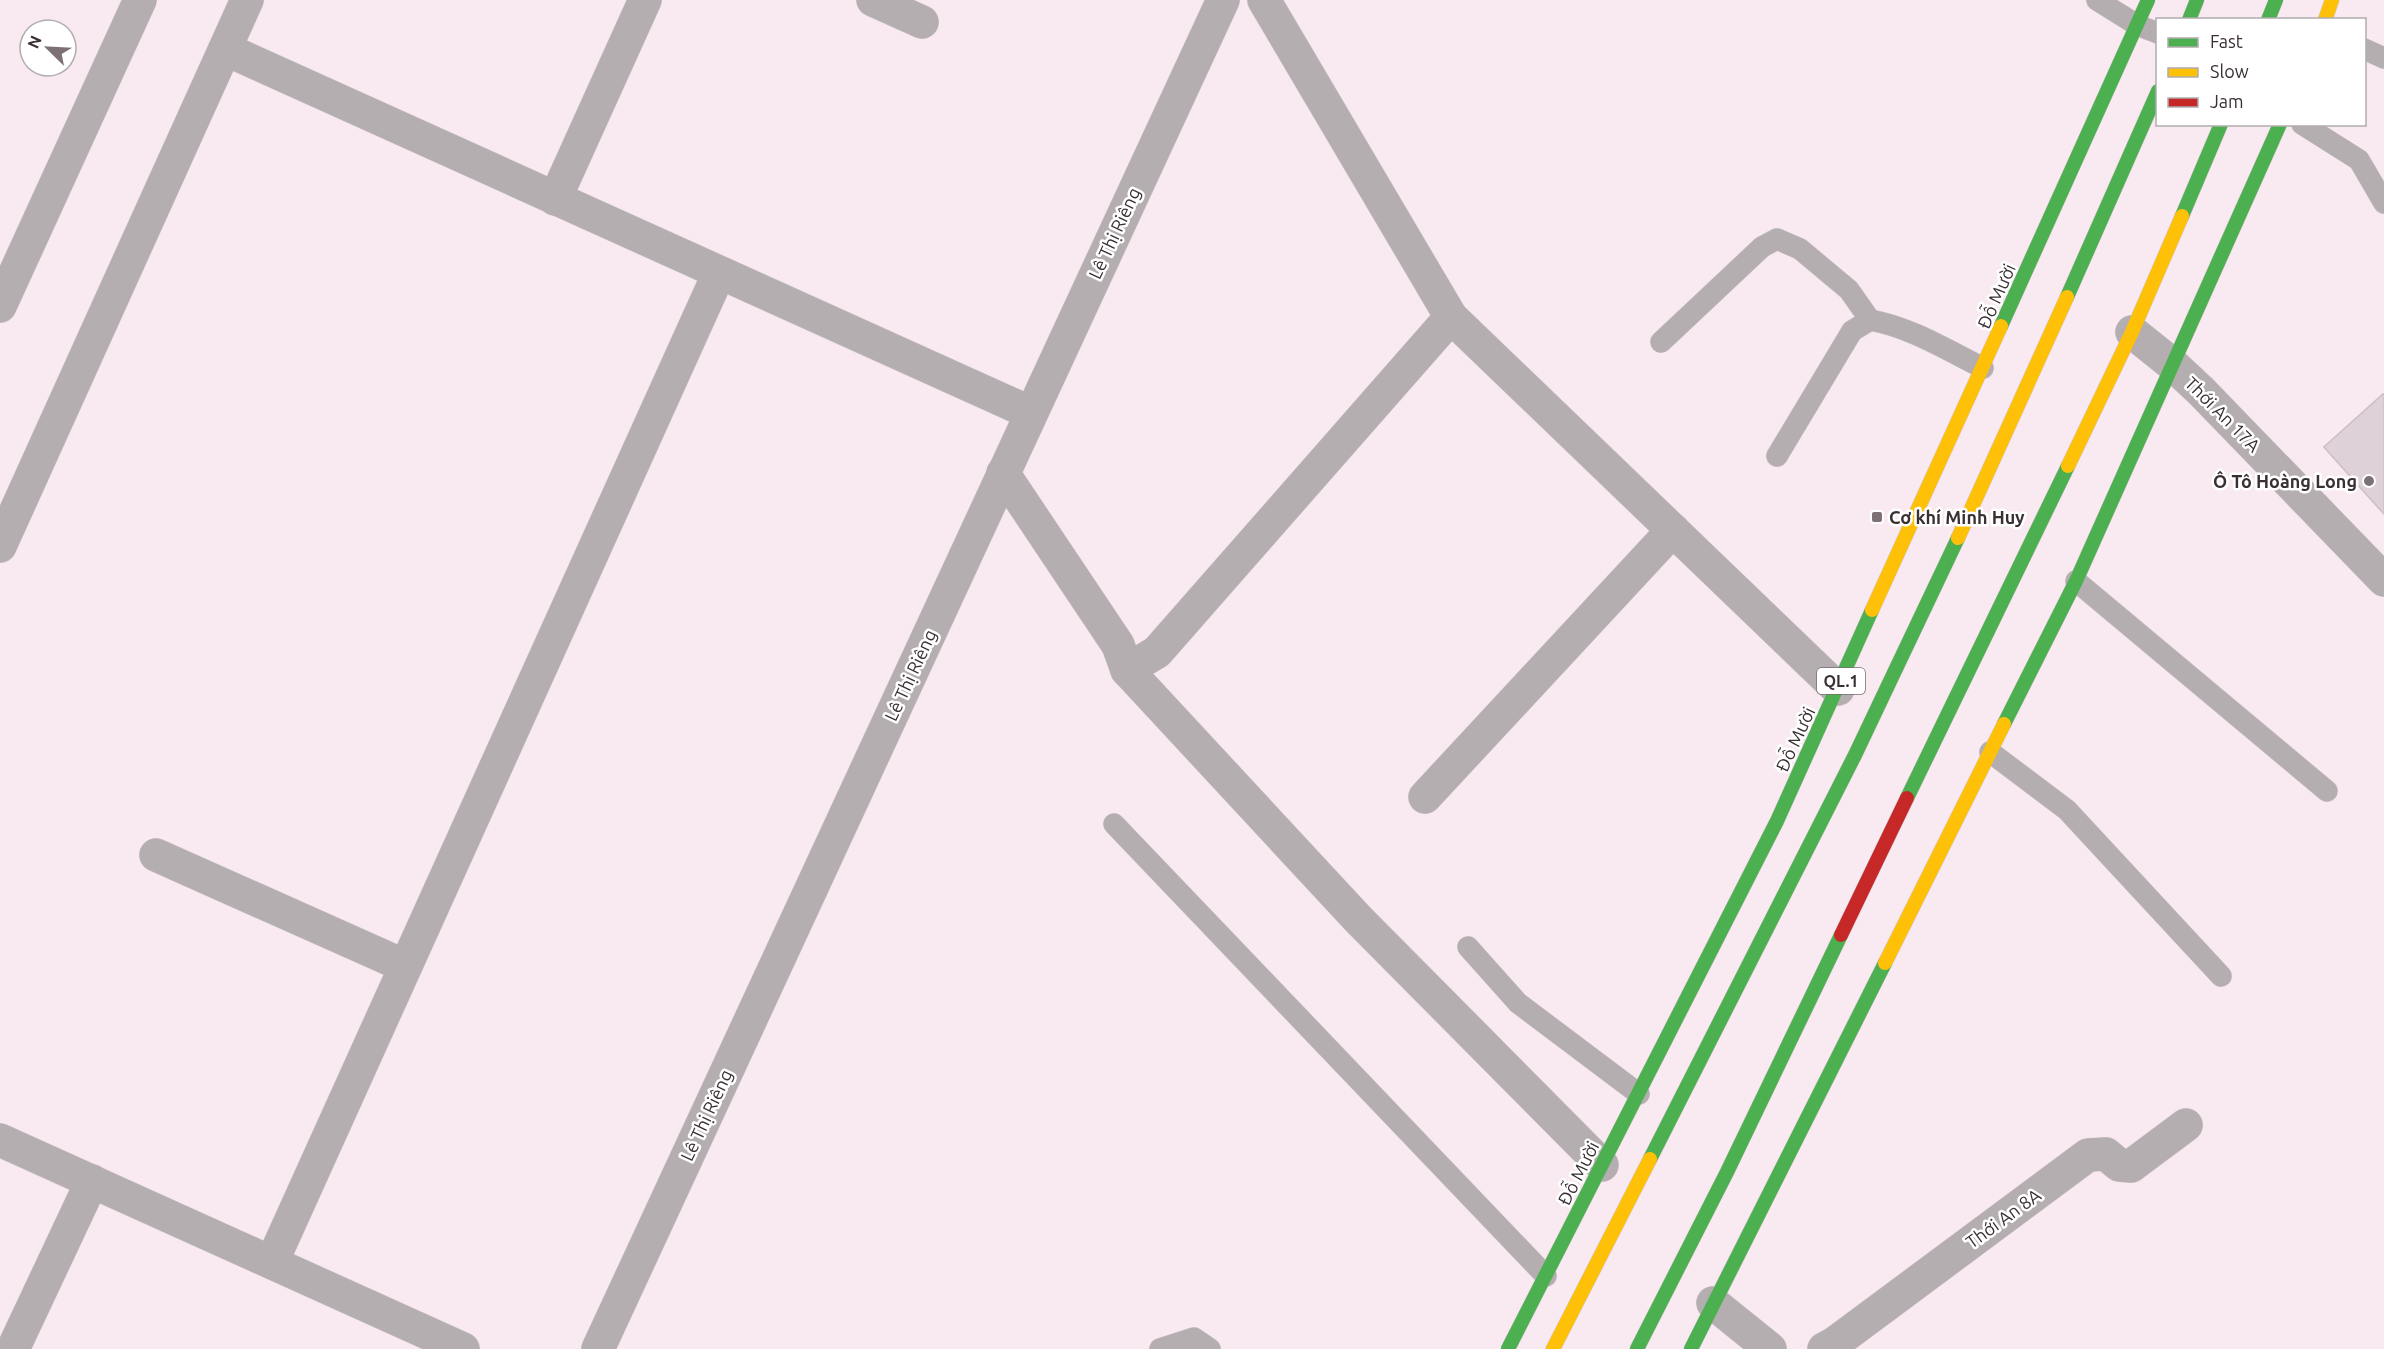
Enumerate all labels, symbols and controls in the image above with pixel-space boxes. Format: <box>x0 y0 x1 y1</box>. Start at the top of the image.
north arrow <box>18 18 78 78</box>
legend <box>2156 18 2366 126</box>
text: Fast <box>2210 31 2243 51</box>
text: N <box>24 33 45 51</box>
text: Slow <box>2210 61 2249 81</box>
text: Jam <box>2210 91 2244 111</box>
street label: Lê Thị Riêng <box>1084 184 1144 282</box>
street label: Đỗ Mười <box>1971 259 2019 332</box>
street label: Thới An 17A <box>2181 372 2265 456</box>
place label: Ô Tô Hoàng Long <box>2213 470 2357 491</box>
marker: Ô Tô Hoàng Long <box>2362 474 2376 488</box>
place label: Cơ khí Minh Huy <box>1889 507 2025 527</box>
marker: Cơ khí Minh Huy <box>1870 510 1884 524</box>
street label: Lê Thị Riêng <box>880 626 940 724</box>
road number: QL.1 <box>1817 668 1865 694</box>
street label: Đỗ Mười <box>1769 703 1819 774</box>
street label: Lê Thị Riêng <box>676 1066 736 1164</box>
street label: Đỗ Mười <box>1551 1137 1603 1208</box>
street label: Thới An 8A <box>1962 1184 2044 1252</box>

